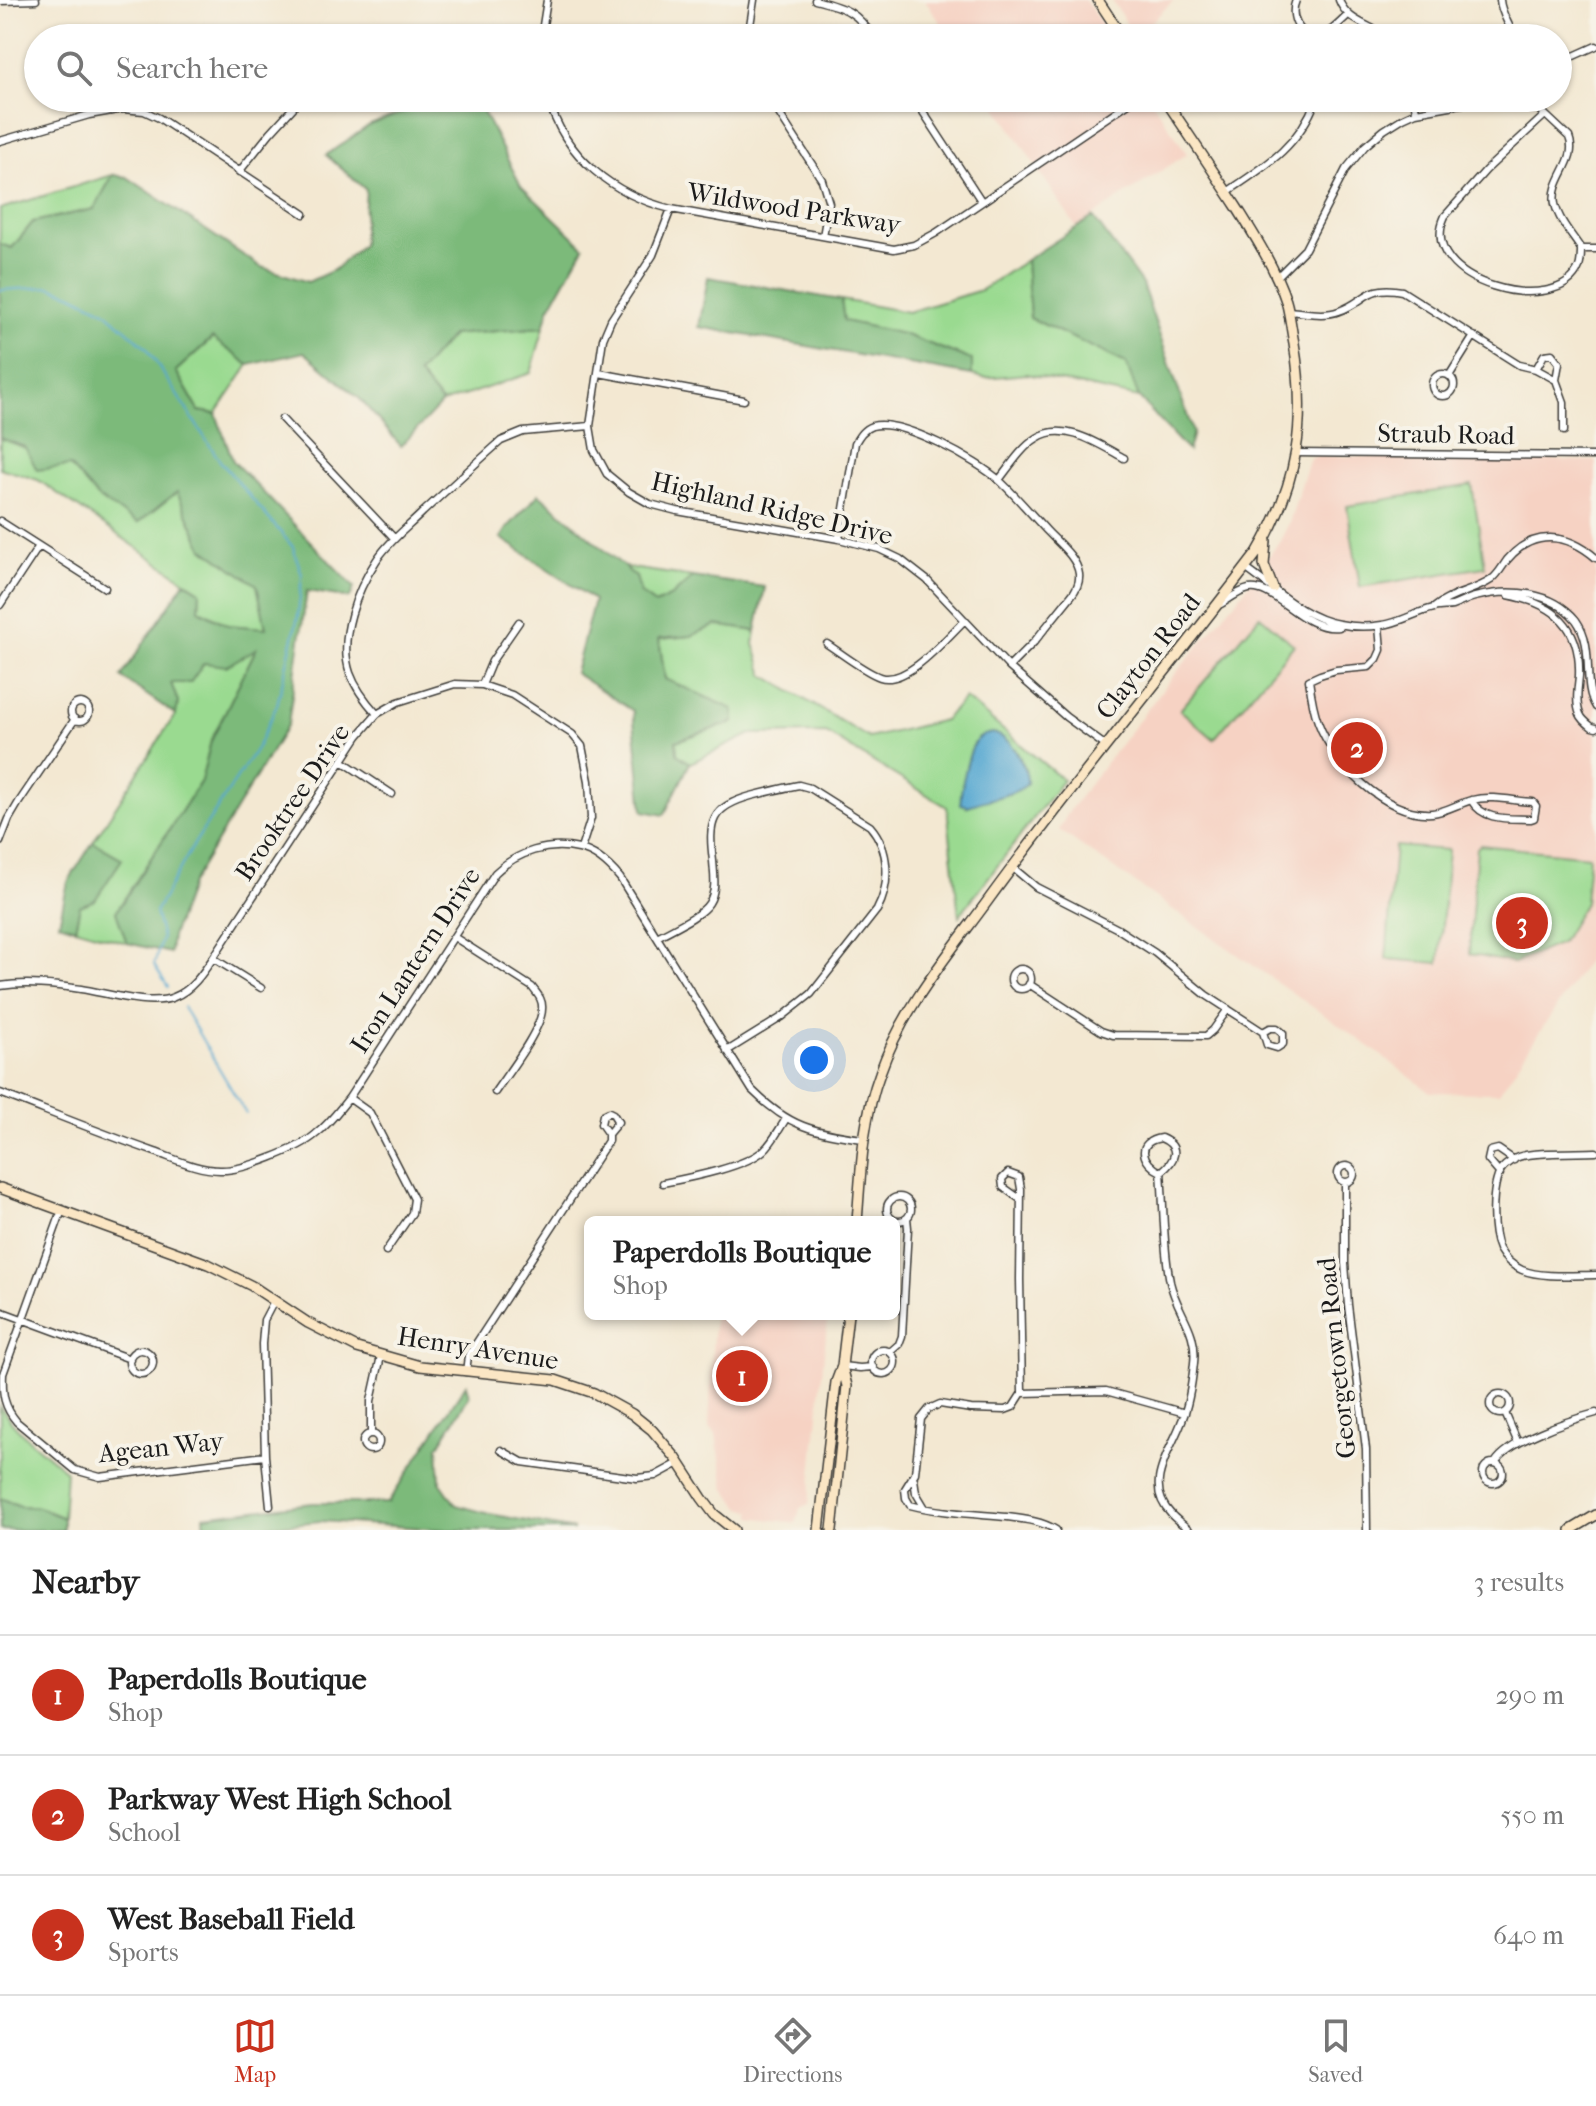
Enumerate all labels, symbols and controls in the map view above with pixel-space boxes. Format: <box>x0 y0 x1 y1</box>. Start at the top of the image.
search box <box>24 24 1572 112</box>
icon: search <box>52 46 96 90</box>
text: Search here <box>116 51 268 86</box>
street label: Wildwood Parkway <box>684 176 904 241</box>
street label: Straub Road <box>1377 418 1516 451</box>
street label: Highland Ridge Drive <box>648 466 896 551</box>
street label: Clayton Road <box>1090 587 1208 725</box>
street label: Brooktree Drive <box>229 718 356 887</box>
pin: 2 <box>1331 718 1383 778</box>
street label: Iron Lantern Drive <box>344 862 487 1059</box>
pin: 3 <box>1496 893 1548 953</box>
your location <box>794 1040 834 1080</box>
popup <box>584 1216 900 1320</box>
text: Paperdolls Boutique <box>613 1235 871 1270</box>
street label: Georgetown Road <box>1310 1255 1362 1460</box>
text: Shop <box>613 1270 668 1301</box>
street label: Henry Avenue <box>395 1320 561 1377</box>
pin: 1 <box>716 1346 768 1406</box>
street label: Agean Way <box>96 1425 226 1470</box>
text: Nearby <box>32 1562 139 1602</box>
text: 3 results <box>1474 1567 1564 1598</box>
text: Paperdolls Boutique <box>108 1662 367 1697</box>
text: 1 <box>53 1680 63 1711</box>
text: 290 m <box>1495 1680 1564 1711</box>
text: Shop <box>108 1697 163 1728</box>
text: Parkway West High School <box>108 1782 452 1817</box>
text: 2 <box>51 1800 65 1831</box>
text: 550 m <box>1500 1800 1564 1831</box>
text: School <box>108 1817 181 1848</box>
text: West Baseball Field <box>108 1902 354 1937</box>
text: 3 <box>53 1920 63 1951</box>
text: 640 m <box>1493 1920 1564 1951</box>
text: Sports <box>108 1937 179 1968</box>
tab: Map <box>233 2014 277 2088</box>
tab: Directions <box>743 2014 842 2088</box>
tab: Saved <box>1308 2014 1363 2088</box>

